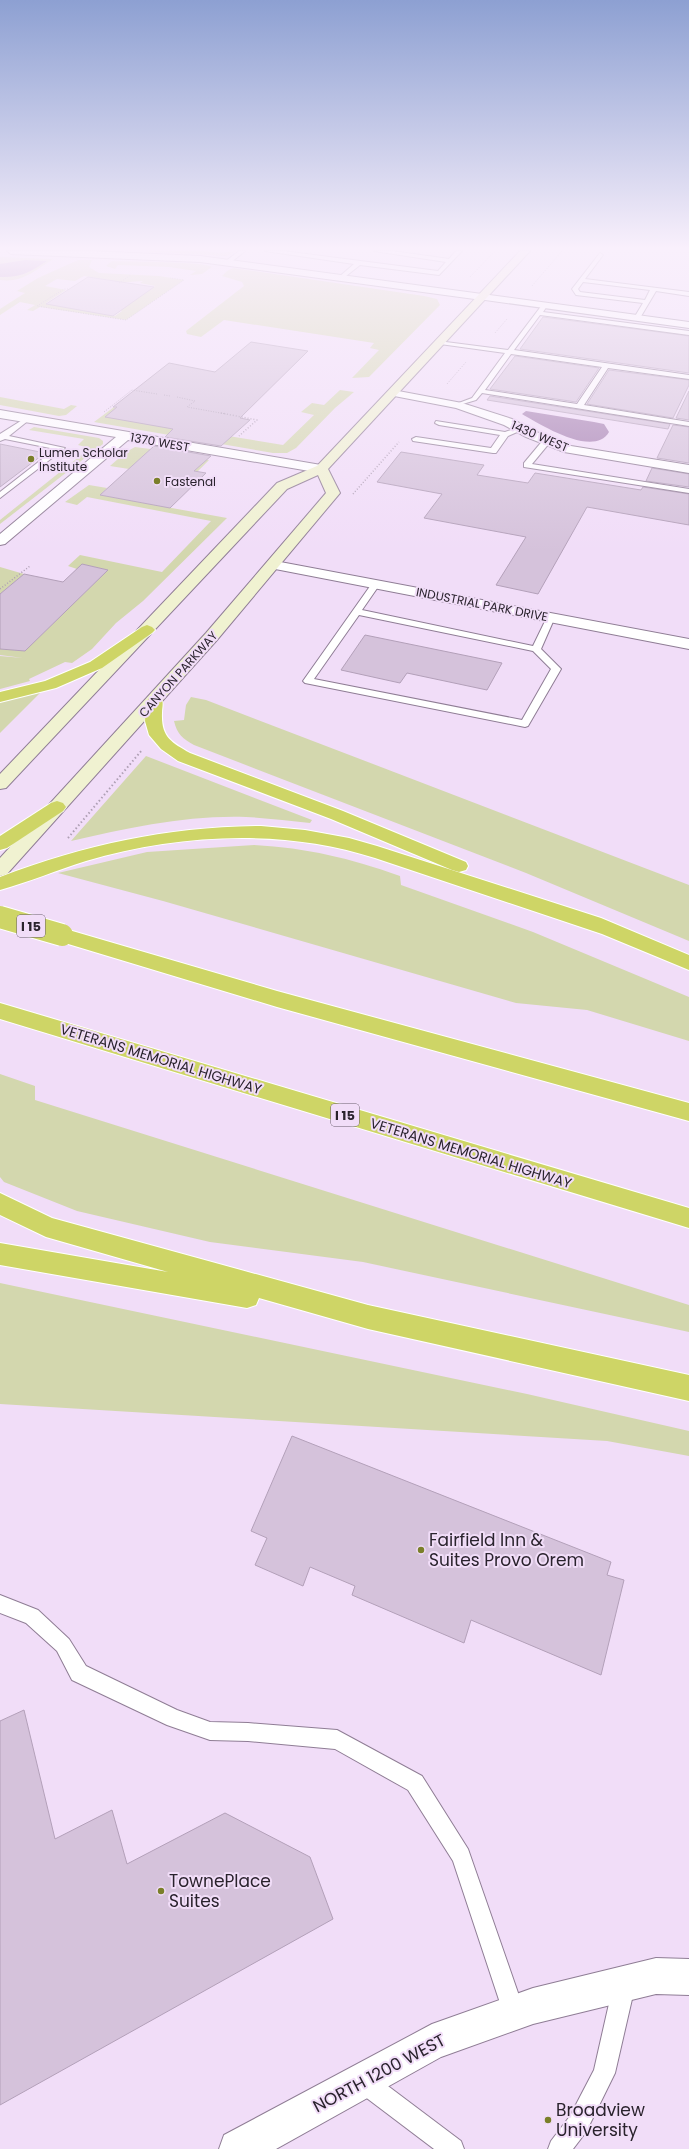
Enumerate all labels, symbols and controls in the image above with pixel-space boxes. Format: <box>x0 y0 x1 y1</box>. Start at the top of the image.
street label: 1430 WEST <box>509 416 572 456</box>
street label: 1370 WEST <box>129 428 191 456</box>
place label: Lumen Scholar Institute <box>39 444 128 475</box>
marker: Lumen Scholar Institute <box>26 454 36 464</box>
place label: Fastenal <box>165 473 216 490</box>
marker: Fastenal <box>152 476 162 486</box>
street label: INDUSTRIAL PARK DRIVE <box>415 583 549 625</box>
street label: CANYON PARKWAY <box>135 627 221 721</box>
road number: I 15 <box>17 915 45 937</box>
street label: VETERANS MEMORIAL HIGHWAY <box>58 1019 264 1099</box>
road number: I 15 <box>331 1104 359 1126</box>
street label: VETERANS MEMORIAL HIGHWAY <box>368 1113 574 1193</box>
place label: Fairfield Inn & Suites Provo Orem <box>429 1528 584 1572</box>
marker: Fairfield Inn & Suites Provo Orem <box>416 1545 426 1555</box>
place label: TownePlace Suites <box>169 1869 271 1913</box>
marker: TownePlace Suites <box>156 1886 166 1896</box>
street label: NORTH 1200 WEST <box>309 2028 449 2118</box>
place label: Broadview University <box>556 2098 645 2142</box>
marker: Broadview University <box>543 2115 553 2125</box>

